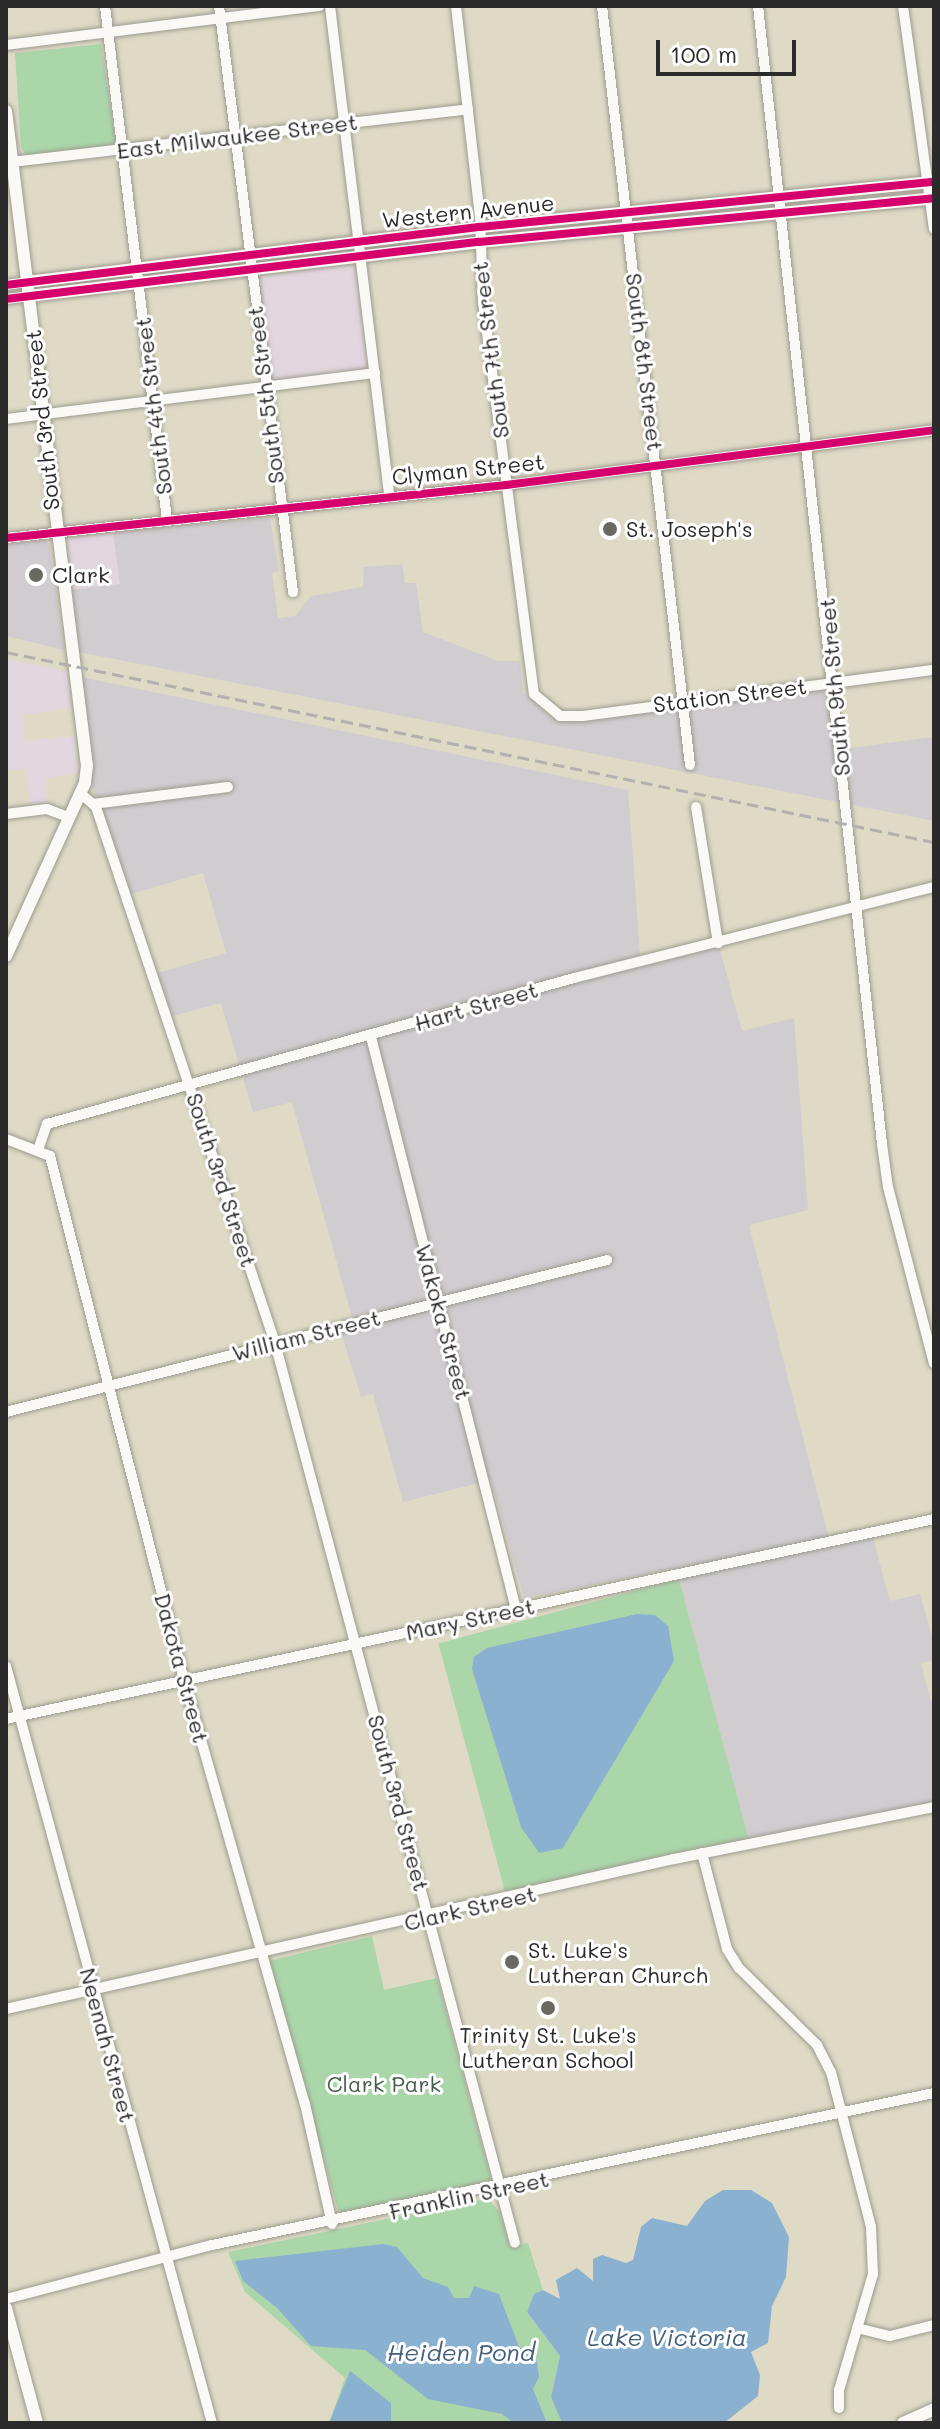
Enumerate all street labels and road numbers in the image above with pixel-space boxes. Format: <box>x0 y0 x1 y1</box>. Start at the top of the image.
street label: East Milwaukee Street <box>115 108 359 164</box>
street label: Western Avenue <box>380 189 556 233</box>
street label: South 7th Street <box>466 260 514 440</box>
street label: South 8th Street <box>621 272 669 452</box>
street label: South 5th Street <box>241 305 289 485</box>
street label: South 4th Street <box>129 316 177 496</box>
street label: South 3rd Street <box>19 328 65 512</box>
street label: Clyman Street <box>390 448 546 490</box>
street label: South 9th Street <box>813 597 855 777</box>
street label: Station Street <box>652 672 808 718</box>
street label: Hart Street <box>411 976 541 1036</box>
street label: South 3rd Street <box>181 1090 263 1270</box>
street label: Wakoka Street <box>411 1241 477 1403</box>
street label: William Street <box>229 1304 383 1366</box>
street label: Dakota Street <box>149 1590 215 1746</box>
street label: Mary Street <box>403 1592 537 1646</box>
street label: South 3rd Street <box>363 1712 435 1894</box>
street label: Clark Street <box>401 1880 539 1936</box>
street label: Neenah Street <box>75 1965 141 2125</box>
street label: Franklin Street <box>387 2165 551 2225</box>

